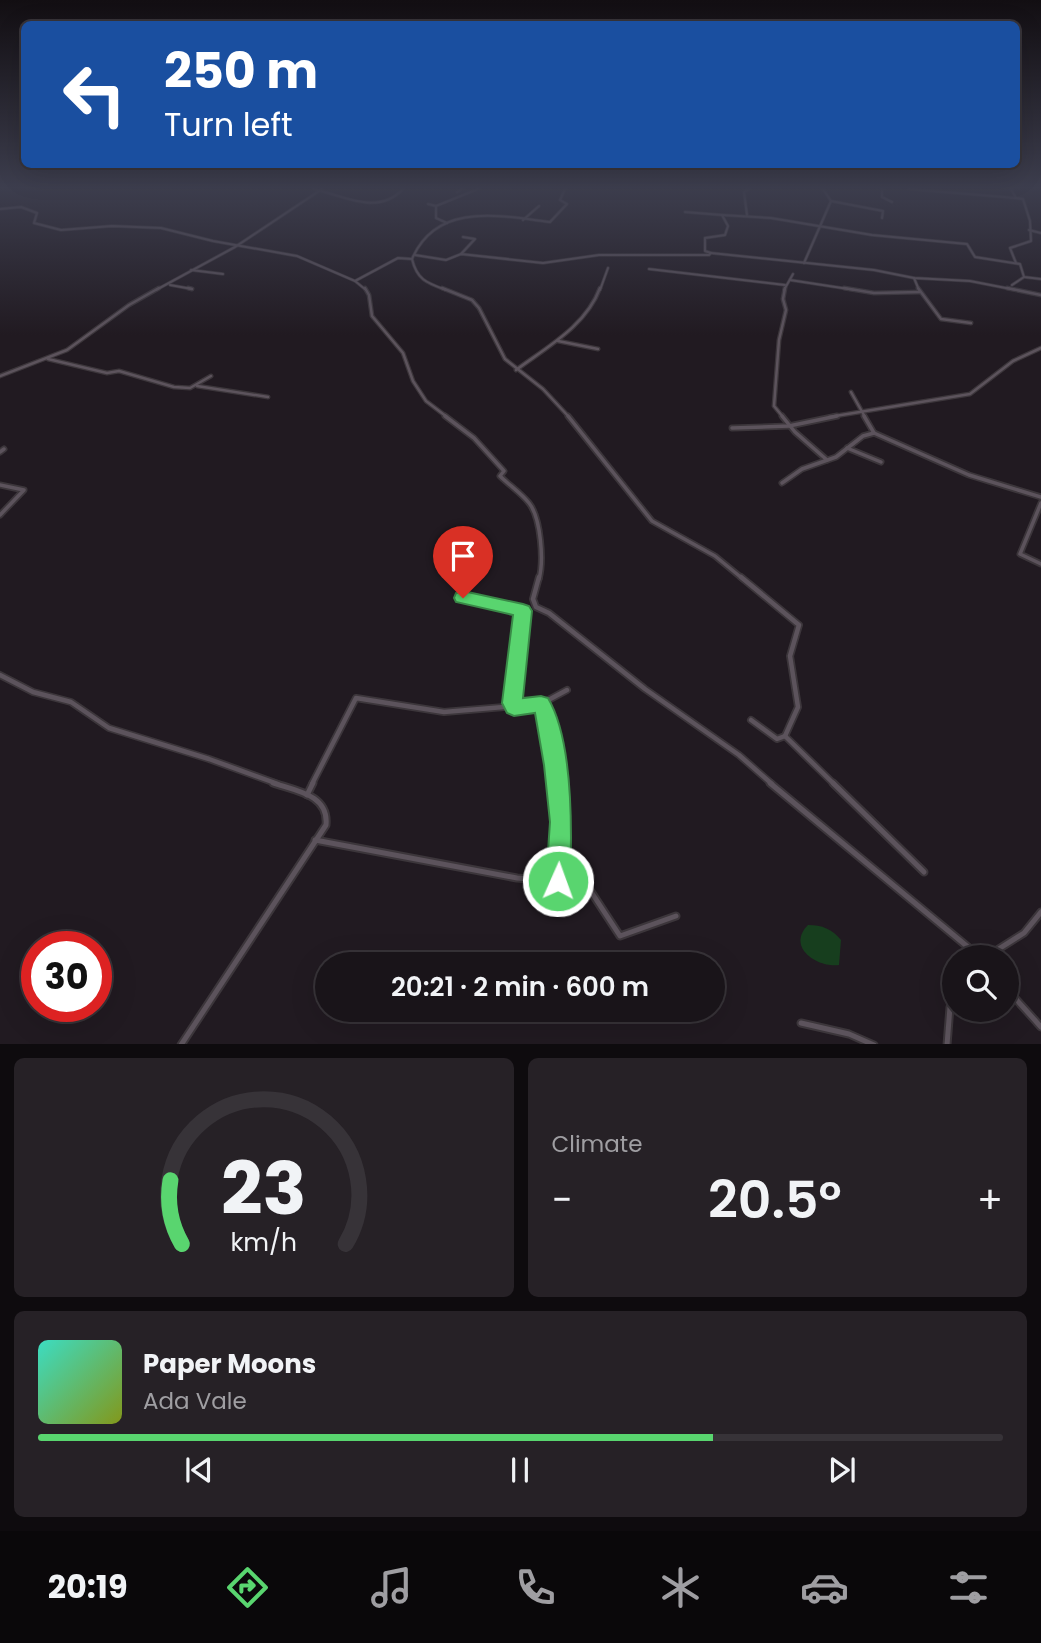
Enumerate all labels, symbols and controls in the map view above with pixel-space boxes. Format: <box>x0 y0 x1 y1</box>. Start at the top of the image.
text: 250 m <box>164 37 318 105</box>
icon: left <box>49 49 140 140</box>
text: Turn left <box>164 102 293 147</box>
pin <box>433 526 493 598</box>
icon: arrive <box>444 537 482 575</box>
position arrow <box>521 844 595 918</box>
speed limit sign: 30 <box>21 931 112 1022</box>
map controls <box>942 945 1019 1022</box>
button: search <box>942 945 1019 1022</box>
text: 20:21 · 2 min · 600 m <box>391 969 649 1005</box>
text: Climate <box>552 1128 642 1160</box>
text: 23 <box>221 1138 307 1239</box>
text: 20.5° <box>708 1163 842 1236</box>
text: − <box>552 1173 572 1226</box>
text: + <box>977 1173 1003 1226</box>
text: km/h <box>230 1224 297 1259</box>
text: Paper Moons <box>143 1346 316 1382</box>
text: Ada Vale <box>143 1385 247 1417</box>
icon: previous <box>180 1451 218 1489</box>
icon: pause <box>501 1451 539 1489</box>
icon: next <box>823 1451 861 1489</box>
icon: directions <box>223 1563 272 1612</box>
icon: music <box>367 1563 416 1612</box>
icon: phone <box>511 1563 560 1612</box>
icon: climate <box>656 1563 705 1612</box>
icon: car <box>800 1563 849 1612</box>
icon: filters <box>944 1563 993 1612</box>
text: 20:19 <box>48 1564 128 1609</box>

